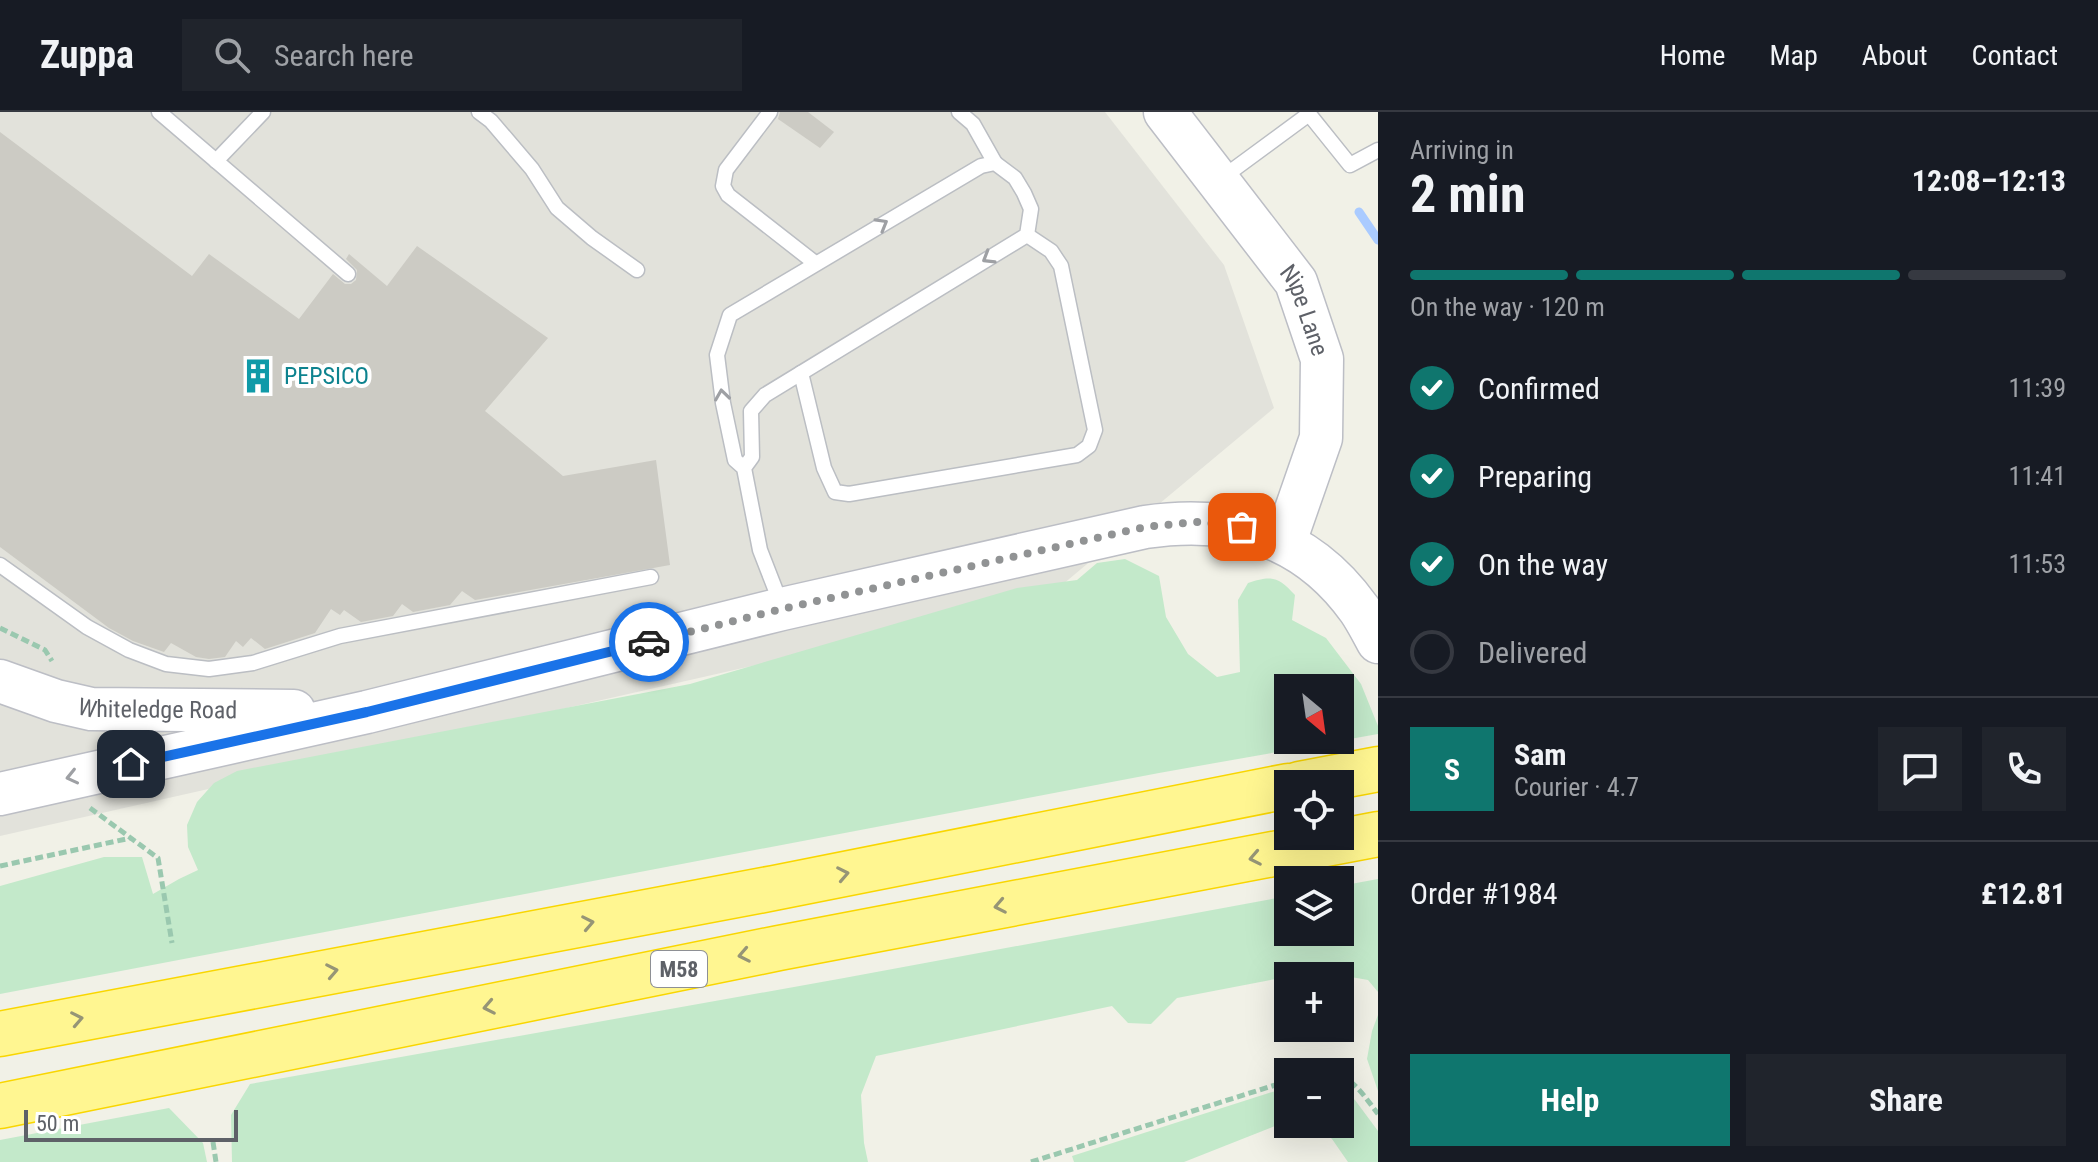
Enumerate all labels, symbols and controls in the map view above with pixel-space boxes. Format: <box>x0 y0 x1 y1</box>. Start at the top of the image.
search box <box>182 19 742 91</box>
text: Zuppa <box>40 33 134 77</box>
icon: search <box>210 33 254 77</box>
text: Search here <box>274 38 414 73</box>
text: Home <box>1660 39 1725 72</box>
text: Map <box>1769 39 1818 72</box>
text: About <box>1862 39 1928 72</box>
text: Contact <box>1972 39 2058 72</box>
text: Arriving in <box>1410 135 1514 165</box>
text: 12:08–12:13 <box>1912 163 2066 198</box>
text: 2 min <box>1410 164 1526 225</box>
one-way arrow <box>873 218 888 234</box>
one-way arrow <box>982 248 997 264</box>
street label: Nipe Lane <box>1274 259 1334 359</box>
text: On the way · 120 m <box>1410 292 1605 322</box>
building icon: PEPSICO <box>239 357 277 395</box>
place label: PEPSICO <box>284 362 369 390</box>
icon: check <box>1410 366 1454 410</box>
text: Confirmed <box>1478 371 1600 406</box>
text: 11:39 <box>2009 373 2066 403</box>
one-way arrow <box>715 389 732 402</box>
icon: check <box>1410 454 1454 498</box>
text: Preparing <box>1478 459 1592 494</box>
text: 11:41 <box>2009 461 2066 491</box>
pin <box>1208 493 1276 561</box>
icon: bag <box>1220 505 1264 549</box>
icon: check <box>1410 542 1454 586</box>
text: On the way <box>1478 547 1608 582</box>
text: 11:53 <box>2009 549 2066 579</box>
courier <box>609 602 689 682</box>
icon: car <box>627 620 671 664</box>
text: Delivered <box>1478 635 1587 670</box>
north arrow <box>1274 674 1354 754</box>
map controls <box>1274 674 1354 1138</box>
street label: Whiteledge Road <box>75 692 237 724</box>
button: chat <box>1878 727 1962 811</box>
button: phone <box>1982 727 2066 811</box>
pin <box>97 730 165 798</box>
text: Sam <box>1514 737 1567 772</box>
icon: home <box>109 742 153 786</box>
text: S <box>1444 752 1460 787</box>
one-way arrow <box>66 768 79 785</box>
button: locate <box>1274 770 1354 850</box>
text: Courier · 4.7 <box>1514 772 1639 802</box>
one-way arrow <box>1248 848 1262 865</box>
one-way arrow <box>836 866 849 883</box>
button: layers <box>1274 866 1354 946</box>
text: Order #1984 <box>1410 876 1558 911</box>
text: £12.81 <box>1981 876 2066 911</box>
one-way arrow <box>993 897 1006 914</box>
one-way arrow <box>581 915 594 932</box>
one-way arrow <box>738 946 751 963</box>
road number: M58 <box>651 951 707 987</box>
button: + <box>1274 962 1354 1042</box>
one-way arrow <box>325 963 339 980</box>
one-way arrow <box>483 998 497 1015</box>
one-way arrow <box>69 1011 83 1028</box>
button: Help <box>1410 1054 1730 1146</box>
button: Share <box>1746 1054 2066 1146</box>
button: − <box>1274 1058 1354 1138</box>
scale bar <box>24 1106 238 1142</box>
text: 50 m <box>36 1111 79 1136</box>

